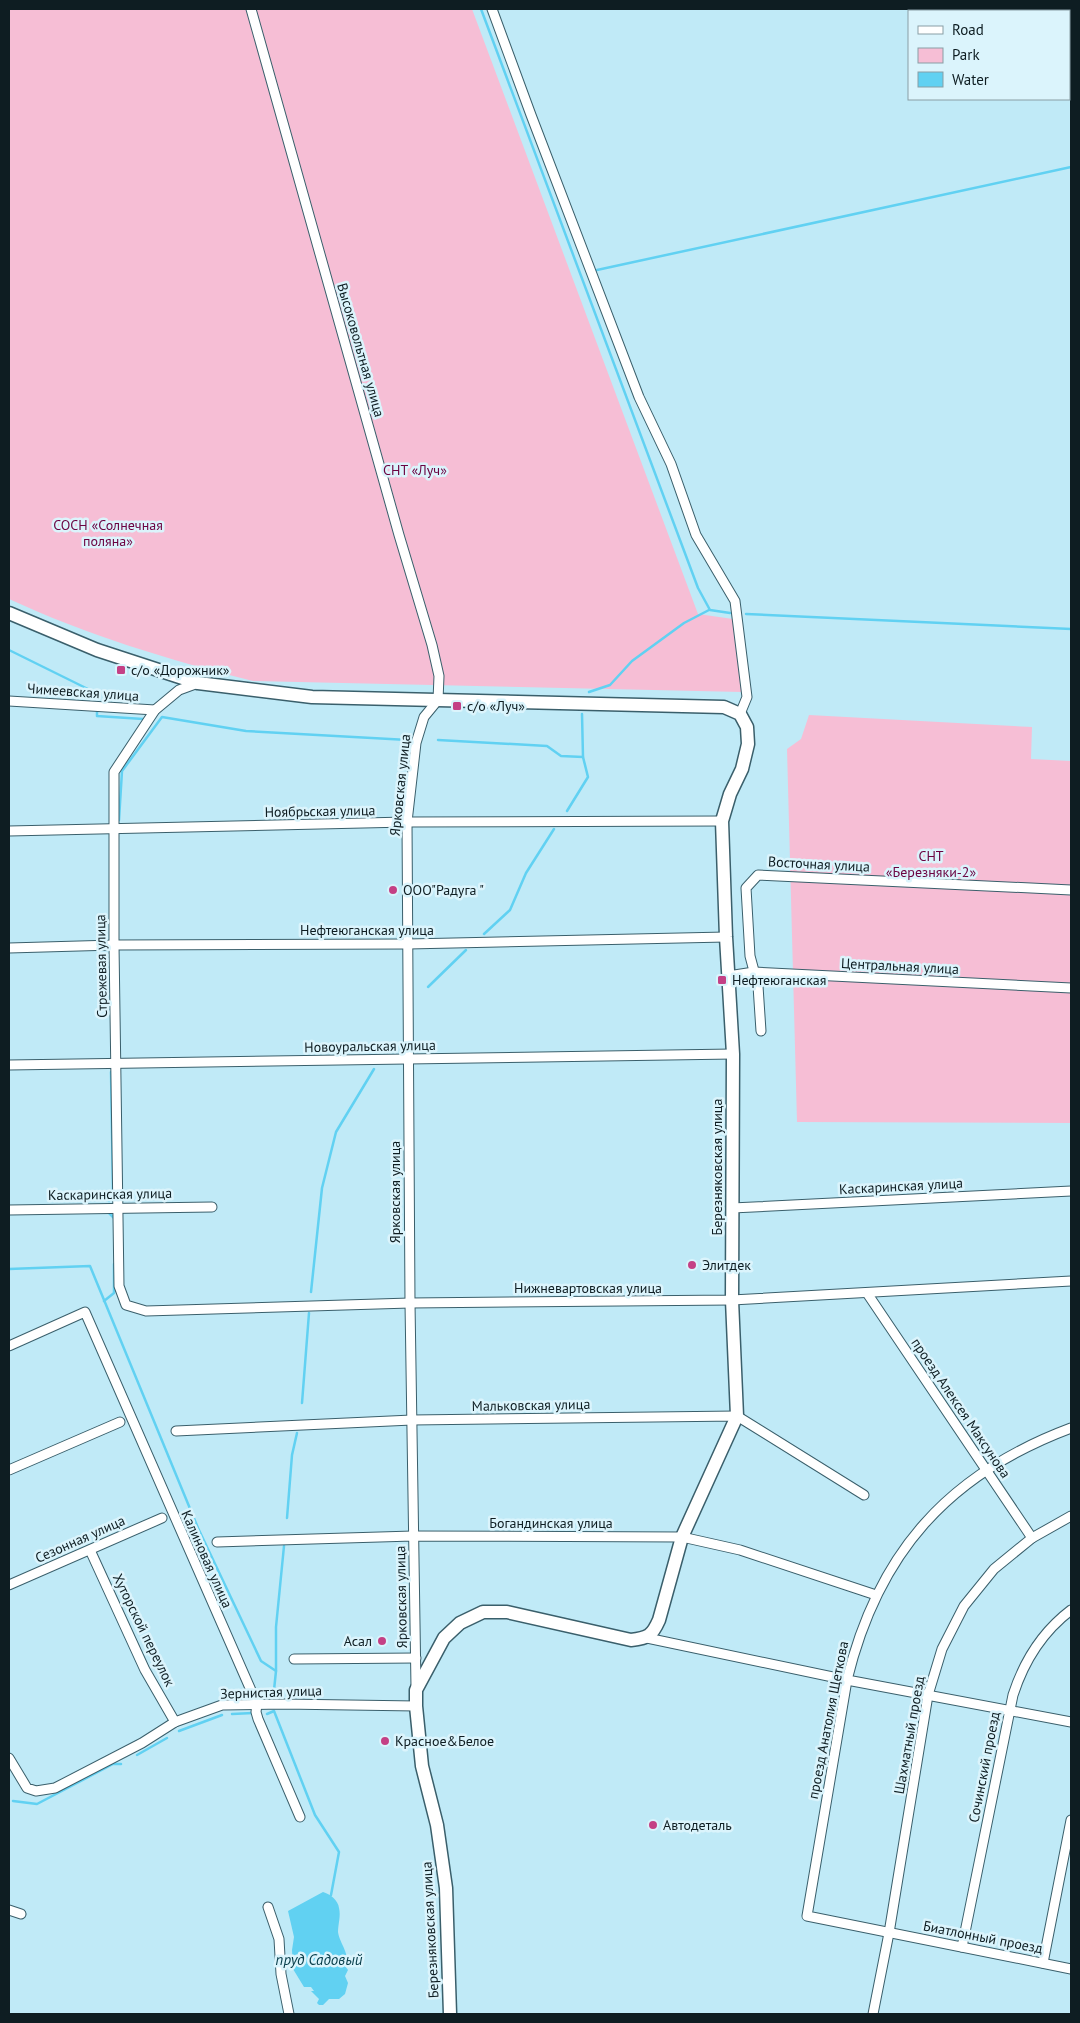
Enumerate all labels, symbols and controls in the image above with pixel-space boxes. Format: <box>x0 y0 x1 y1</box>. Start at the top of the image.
legend <box>908 10 1070 100</box>
text: Road <box>952 20 984 39</box>
text: Park <box>952 45 980 64</box>
text: Water <box>952 70 989 89</box>
street label: Высоковольтная улица <box>333 281 389 419</box>
park label: СНТ «Луч» <box>383 461 447 479</box>
park label: СОСН «Солнечная поляна» <box>53 516 163 550</box>
place label: с/о «Дорожник» <box>131 661 230 679</box>
marker: с/о «Дорожник» <box>115 664 127 676</box>
street label: Чимеевская улица <box>26 679 140 705</box>
place label: с/о «Луч» <box>467 697 525 715</box>
marker: с/о «Луч» <box>451 700 463 712</box>
street label: Ярковская улица <box>386 733 414 837</box>
street label: Ноябрьская улица <box>264 801 376 821</box>
park label: СНТ «Березняки-2» <box>886 847 976 881</box>
street label: Восточная улица <box>768 852 870 876</box>
place label: ООО"Радуга " <box>403 881 484 899</box>
marker: ООО"Радуга " <box>387 884 399 896</box>
street label: Стрежевая улица <box>91 914 111 1018</box>
street label: Нефтеюганская улица <box>300 921 434 939</box>
street label: Центральная улица <box>841 954 960 978</box>
place label: Нефтеюганская <box>732 971 826 989</box>
marker: Нефтеюганская <box>716 974 728 986</box>
street label: Новоуральская улица <box>304 1036 436 1056</box>
street label: Березняковская улица <box>708 1099 726 1235</box>
street label: Ярковская улица <box>386 1141 404 1243</box>
street label: Каскаринская улица <box>839 1174 964 1198</box>
street label: Каскаринская улица <box>48 1184 172 1204</box>
place label: Элитдек <box>702 1256 751 1274</box>
marker: Элитдек <box>686 1259 698 1271</box>
street label: Нижневартовская улица <box>514 1279 662 1297</box>
street label: проезд Алексея Максунова <box>907 1334 1015 1482</box>
street label: Мальковская улица <box>472 1395 590 1415</box>
street label: Калиновая улица <box>177 1507 237 1611</box>
street label: Сезонная улица <box>32 1511 128 1567</box>
street label: Богандинская улица <box>489 1514 613 1532</box>
street label: Ярковская улица <box>391 1546 411 1648</box>
street label: Хуторской переулок <box>109 1571 179 1690</box>
place label: Асал <box>344 1632 372 1650</box>
marker: Асал <box>376 1635 388 1647</box>
street label: проезд Анатолия Щеткова <box>804 1639 852 1801</box>
street label: Шахматный проезд <box>890 1674 928 1795</box>
street label: Зернистая улица <box>220 1681 322 1703</box>
street label: Сочинский проезд <box>964 1710 1004 1824</box>
place label: Красное&Белое <box>395 1732 494 1750</box>
marker: Красное&Белое <box>379 1735 391 1747</box>
place label: Автодеталь <box>663 1816 732 1834</box>
marker: Автодеталь <box>647 1819 659 1831</box>
street label: Березняковская улица <box>417 1861 443 1999</box>
street label: Биатлонный проезд <box>922 1917 1045 1957</box>
water label: пруд Садовый <box>276 1950 363 1969</box>

